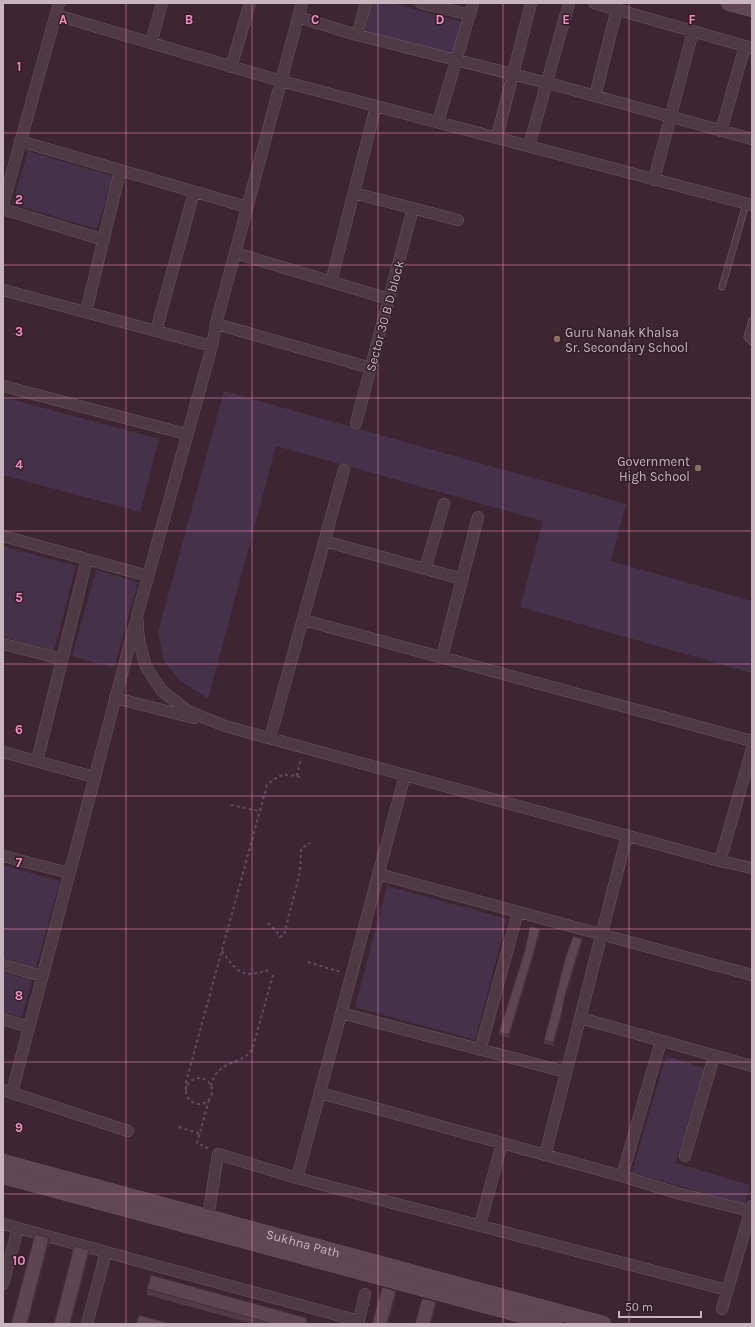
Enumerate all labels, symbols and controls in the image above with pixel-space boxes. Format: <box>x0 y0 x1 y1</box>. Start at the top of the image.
text: A <box>59 12 67 27</box>
text: B <box>185 12 193 27</box>
text: C <box>311 12 319 27</box>
text: D <box>436 12 445 27</box>
text: E <box>562 12 570 27</box>
text: F <box>688 12 696 27</box>
text: 1 <box>17 59 21 74</box>
text: 2 <box>15 192 23 207</box>
street label: Sector 30 B D block <box>363 259 407 373</box>
text: 3 <box>15 324 23 339</box>
place label: Guru Nanak Khalsa Sr. Secondary School <box>565 325 688 355</box>
marker: Guru Nanak Khalsa Sr. Secondary School <box>552 334 562 344</box>
place label: Government High School <box>617 454 690 484</box>
text: 4 <box>15 457 23 472</box>
marker: Government High School <box>693 463 703 473</box>
text: 5 <box>15 590 23 605</box>
text: 6 <box>15 722 23 737</box>
text: 7 <box>16 855 23 870</box>
text: 8 <box>15 988 23 1003</box>
text: 9 <box>15 1120 23 1135</box>
street label: Sukhna Path <box>265 1226 342 1260</box>
text: 10 <box>13 1253 25 1268</box>
scale bar <box>619 1293 701 1319</box>
text: 50 m <box>625 1300 653 1314</box>

